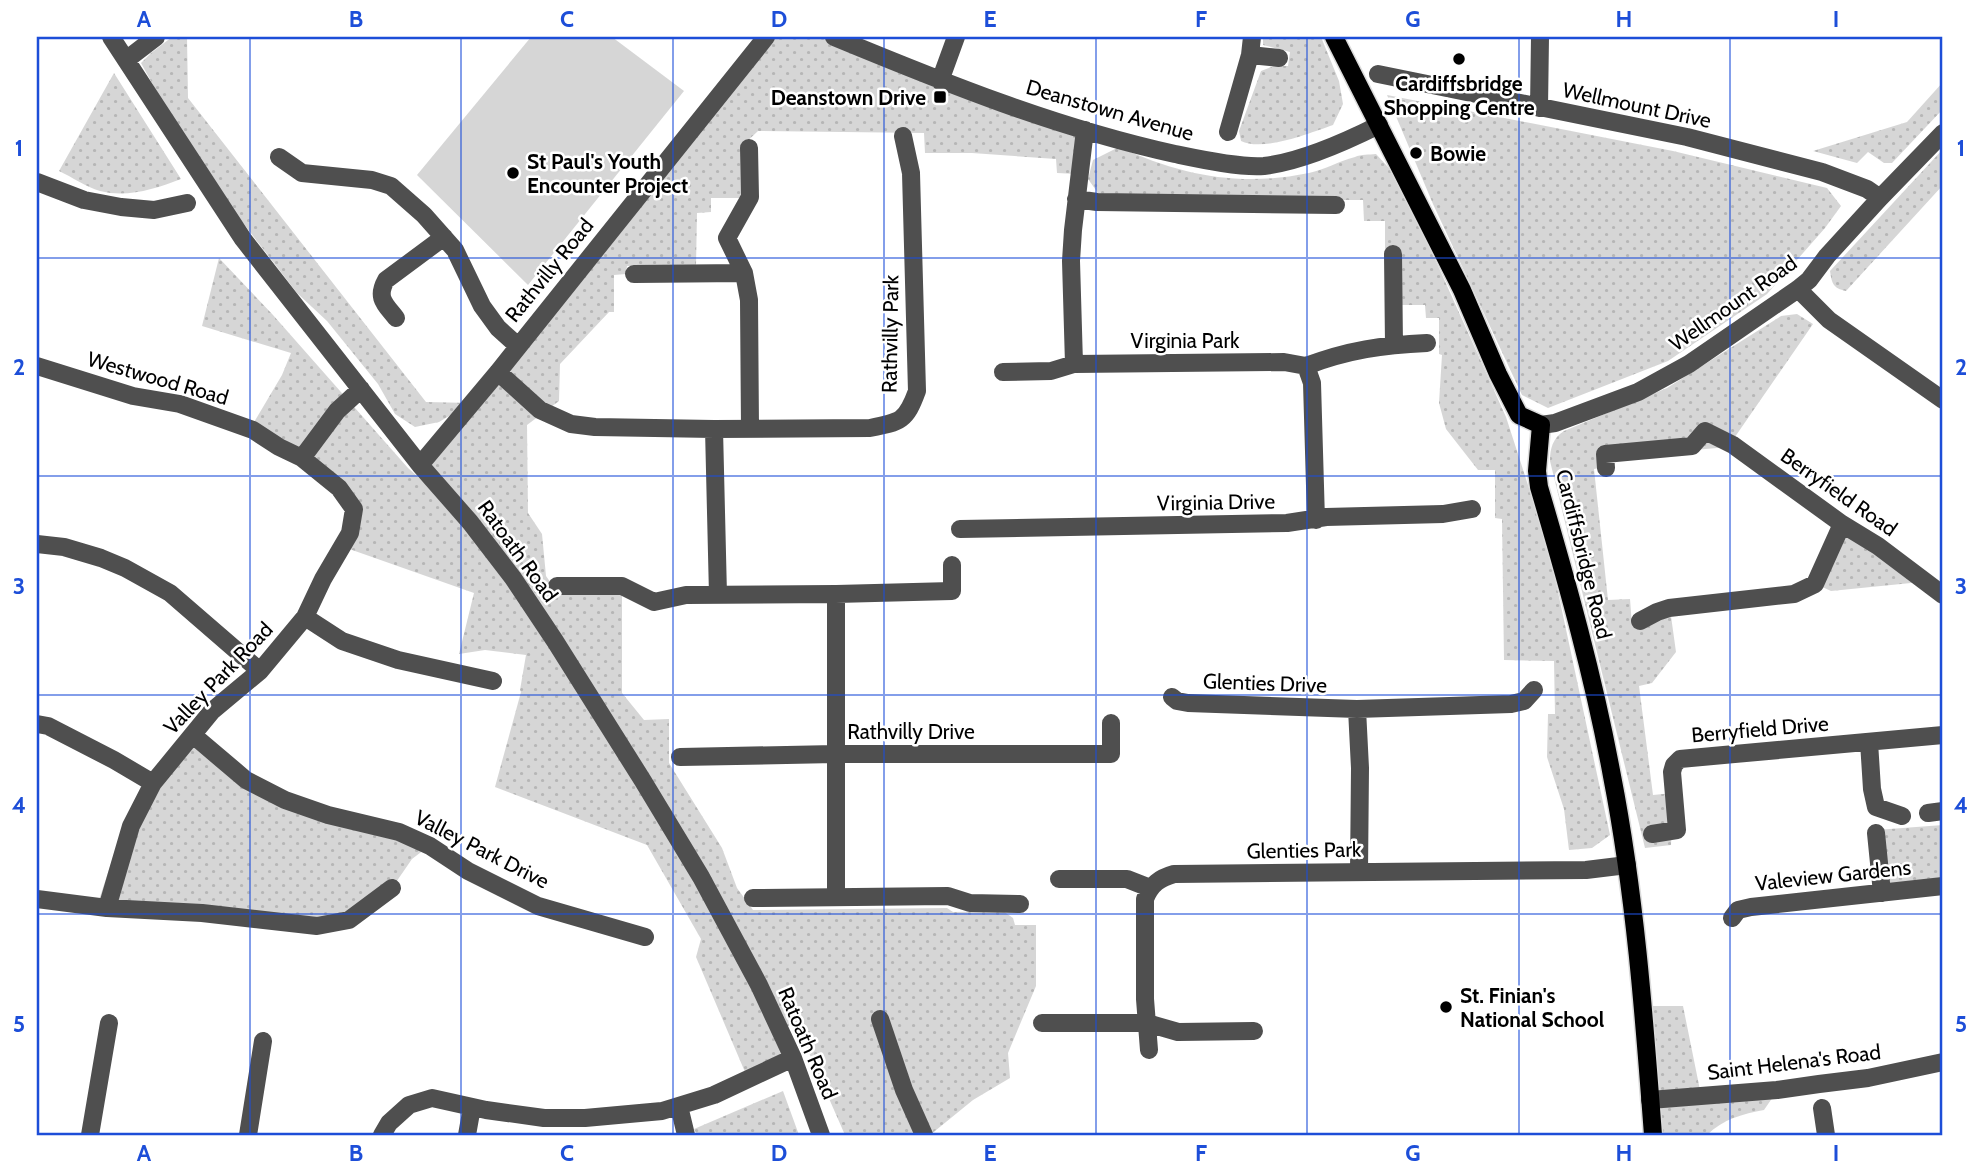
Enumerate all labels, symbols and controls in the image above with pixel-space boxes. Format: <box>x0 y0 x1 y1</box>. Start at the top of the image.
text: A <box>137 5 152 33</box>
text: B <box>349 5 363 33</box>
text: C <box>560 5 574 33</box>
text: D <box>771 5 787 33</box>
text: E <box>983 5 997 33</box>
text: F <box>1195 5 1207 33</box>
text: G <box>1405 5 1421 33</box>
text: H <box>1616 5 1632 33</box>
text: I <box>1833 5 1839 33</box>
marker: Cardiffsbridge Shopping Centre <box>1451 51 1467 67</box>
place label: Cardiffsbridge Shopping Centre <box>1383 71 1535 120</box>
street label: Deanstown Avenue <box>1023 74 1197 146</box>
street label: Wellmount Drive <box>1560 77 1714 133</box>
place label: Deanstown Drive <box>771 85 926 110</box>
marker: Deanstown Drive <box>932 89 948 105</box>
text: 1 <box>15 134 23 162</box>
text: 1 <box>1957 134 1965 162</box>
place label: Bowie <box>1430 141 1486 166</box>
marker: Bowie <box>1408 145 1424 161</box>
place label: St Paul's Youth Encounter Project <box>527 149 688 198</box>
marker: St Paul's Youth Encounter Project <box>505 165 521 181</box>
street label: Rathvilly Road <box>500 213 598 327</box>
street label: Wellmount Road <box>1665 250 1801 356</box>
street label: Rathvilly Park <box>876 274 904 393</box>
street label: Virginia Park <box>1131 328 1240 353</box>
street label: Westwood Road <box>85 346 231 410</box>
text: 2 <box>13 353 25 381</box>
text: 2 <box>1955 353 1967 381</box>
street label: Berryfield Road <box>1776 443 1902 541</box>
street label: Cardiffsbridge Road <box>1551 467 1617 641</box>
street label: Virginia Drive <box>1157 488 1276 516</box>
street label: Ratoath Road <box>473 495 563 607</box>
text: 3 <box>13 572 25 600</box>
text: 3 <box>1955 572 1967 600</box>
street label: Valley Park Road <box>158 617 278 739</box>
street label: Glenties Drive <box>1203 668 1328 698</box>
street label: Berryfield Drive <box>1690 711 1830 747</box>
street label: Rathvilly Drive <box>847 719 975 744</box>
text: 4 <box>12 791 26 819</box>
text: 4 <box>1954 791 1968 819</box>
street label: Valley Park Drive <box>411 804 554 894</box>
street label: Glenties Park <box>1246 836 1362 863</box>
street label: Valeview Gardens <box>1754 854 1912 896</box>
street label: Ratoath Road <box>773 983 843 1103</box>
place label: St. Finian's National School <box>1460 983 1605 1032</box>
marker: St. Finian's National School <box>1438 999 1454 1015</box>
text: 5 <box>13 1010 25 1038</box>
text: 5 <box>1955 1010 1967 1038</box>
street label: Saint Helena's Road <box>1706 1039 1882 1085</box>
text: A <box>137 1139 152 1167</box>
text: B <box>349 1139 363 1167</box>
text: C <box>560 1139 574 1167</box>
text: D <box>771 1139 787 1167</box>
text: E <box>983 1139 997 1167</box>
text: F <box>1195 1139 1207 1167</box>
text: G <box>1405 1139 1421 1167</box>
text: H <box>1616 1139 1632 1167</box>
text: I <box>1833 1139 1839 1167</box>

